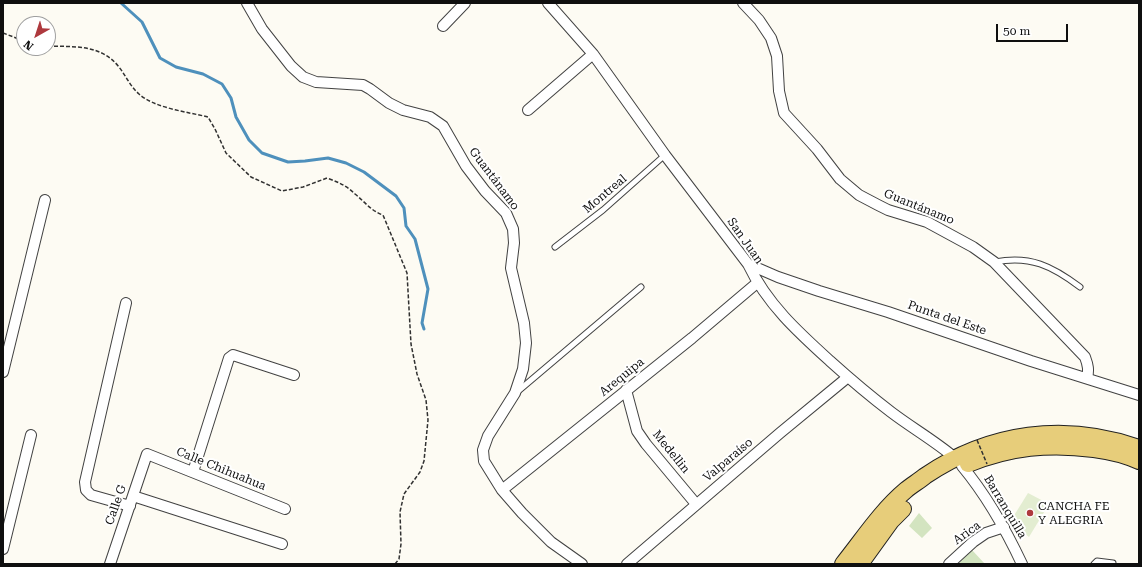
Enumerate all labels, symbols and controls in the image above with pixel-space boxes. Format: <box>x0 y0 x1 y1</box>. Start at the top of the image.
north arrow <box>16 16 56 56</box>
scale bar <box>998 16 1070 42</box>
text: 50 m <box>1003 24 1030 38</box>
text: N <box>21 37 36 53</box>
street label: Guantánamo <box>466 145 522 213</box>
street label: Montreal <box>580 172 630 216</box>
street label: Guantánamo <box>882 186 956 228</box>
street label: San Juan <box>724 215 766 267</box>
street label: Punta del Este <box>906 298 988 338</box>
street label: Arequipa <box>597 355 647 399</box>
street label: Medellin <box>649 428 693 476</box>
street label: Valparaíso <box>700 435 756 485</box>
street label: Calle Chihuahua <box>174 444 268 494</box>
street label: Barranquilla <box>980 473 1030 541</box>
street label: Calle G <box>102 483 130 527</box>
place label: CANCHA FE Y ALEGRIA <box>1038 499 1110 527</box>
marker: CANCHA FE Y ALEGRIA <box>1025 508 1035 518</box>
street label: Arica <box>950 518 984 548</box>

